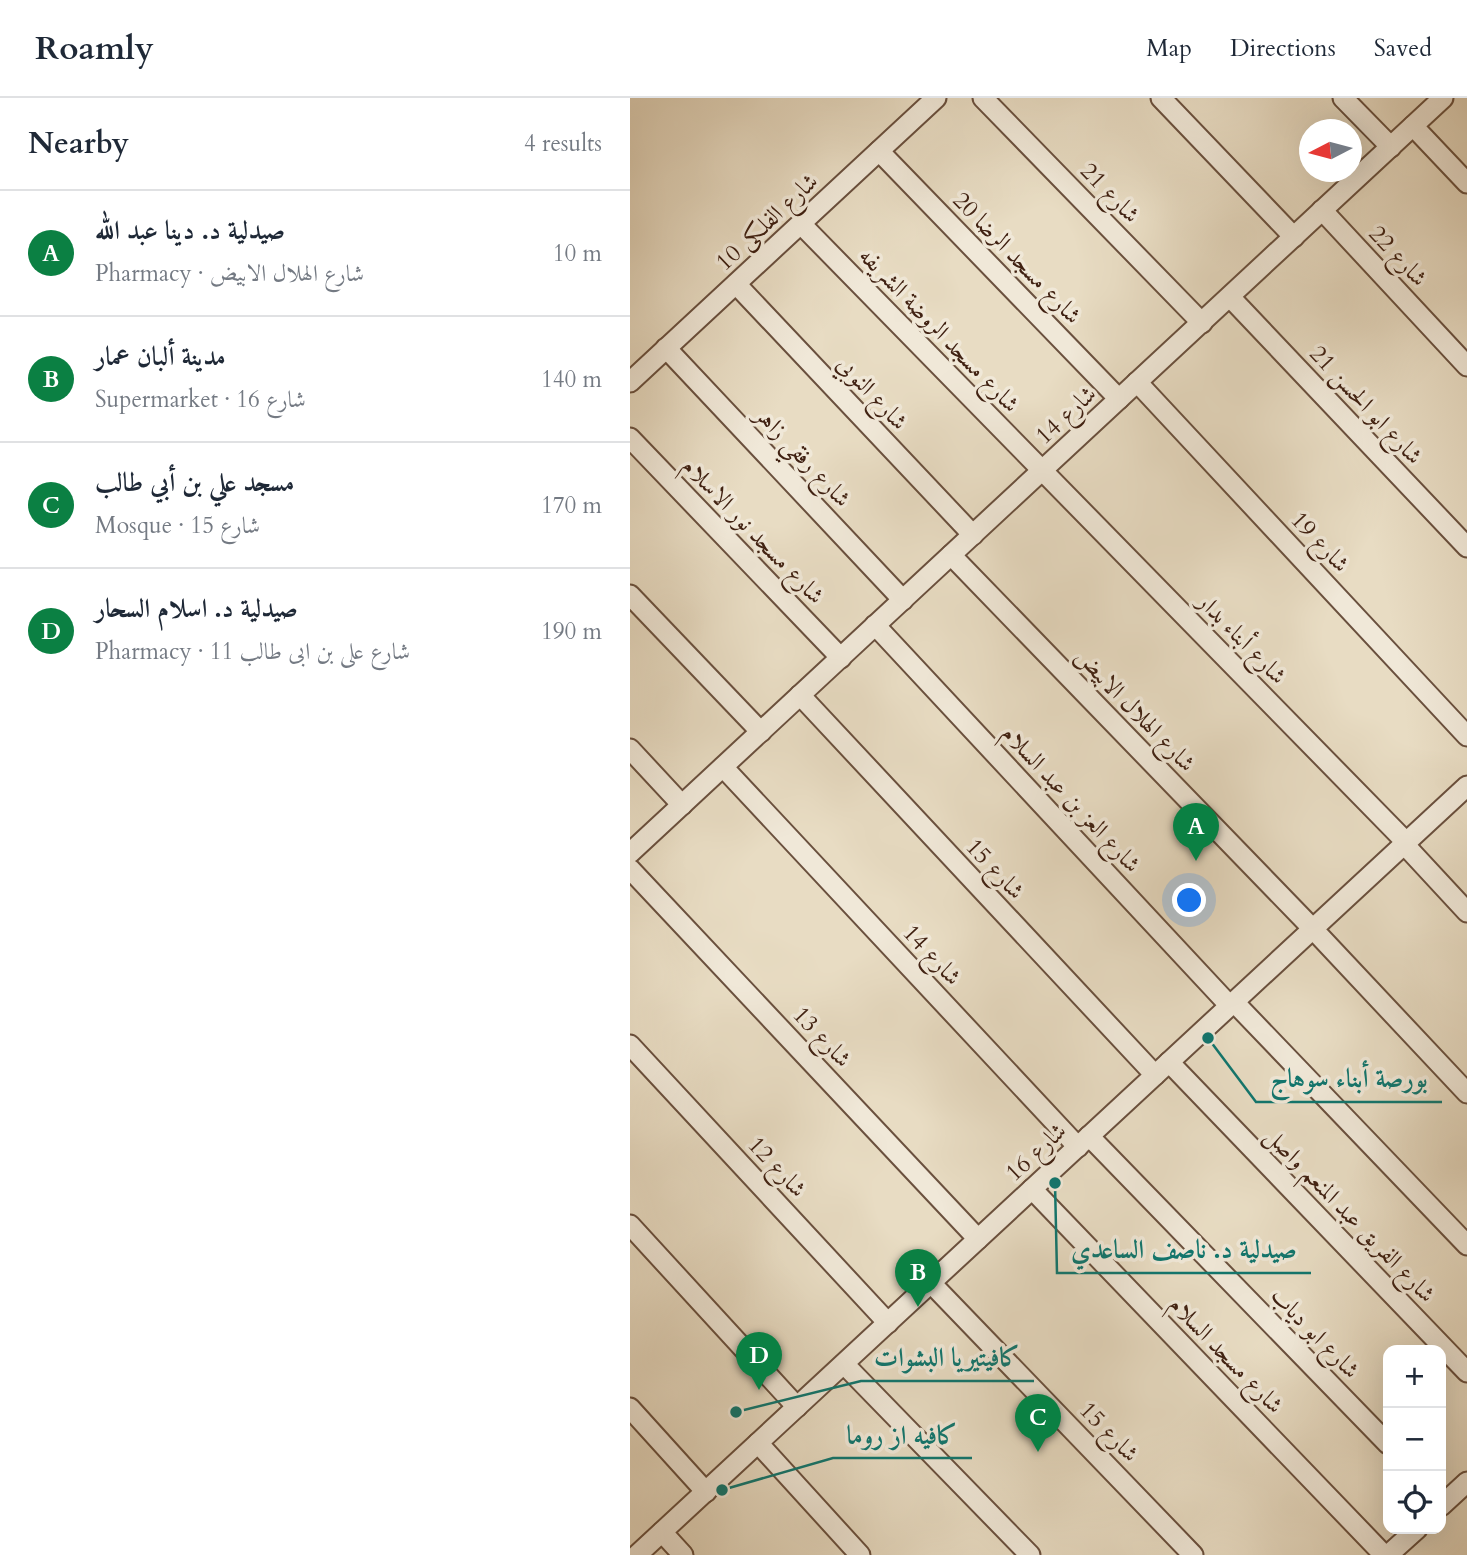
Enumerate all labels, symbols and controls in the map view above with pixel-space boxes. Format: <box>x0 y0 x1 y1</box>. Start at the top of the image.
text: Roamly <box>35 26 154 71</box>
text: Map <box>1146 32 1192 65</box>
text: Directions <box>1230 32 1336 65</box>
text: Saved <box>1374 32 1432 65</box>
north arrow <box>1299 119 1362 182</box>
text: Nearby <box>28 123 129 164</box>
text: 4 results <box>524 128 602 159</box>
street label: شارع 21 <box>1071 155 1147 233</box>
street label: شارع الفلكى 10 <box>708 166 828 281</box>
street label: شارع مسجد الرضا 20 <box>943 185 1089 334</box>
text: صيدلية د. دينا عبد الله <box>95 213 285 248</box>
street label: شارع 22 <box>1359 218 1435 296</box>
text: A <box>42 238 60 269</box>
text: 10 m <box>553 238 602 269</box>
street label: شارع مسجد الروضة الشريفه <box>849 240 1027 422</box>
text: Pharmacy · شارع الهلال الابيض <box>95 258 364 289</box>
street label: شارع ابو الحسن 21 <box>1300 338 1430 474</box>
text: مدينة ألبان عمار <box>95 339 226 374</box>
street label: شارع النوبي <box>827 348 915 440</box>
text: B <box>43 364 59 395</box>
text: 140 m <box>541 364 602 395</box>
street label: شارع 14 <box>1028 378 1106 454</box>
text: Supermarket · شارع 16 <box>95 384 306 415</box>
street label: شارع رفقي زاهر <box>741 397 858 519</box>
street label: شارع مسجد نور الاسلام <box>672 450 832 614</box>
text: مسجد علي بن أبي طالب <box>95 465 294 500</box>
text: C <box>42 490 60 521</box>
text: 170 m <box>541 490 602 521</box>
street label: شارع 19 <box>1281 504 1357 582</box>
text: Mosque · شارع 15 <box>95 510 260 541</box>
street label: شارع أبناء بدار <box>1187 584 1295 694</box>
text: صيدلية د. اسلام السحار <box>95 591 298 626</box>
text: D <box>41 616 61 647</box>
text: 190 m <box>541 616 602 647</box>
text: Pharmacy · شارع على بن ابى طالب 11 <box>95 636 410 667</box>
street label: شارع الهلال الابيض <box>1065 641 1203 781</box>
street label: شارع العز بن عبد السلام <box>991 718 1148 883</box>
pin: A <box>1173 803 1219 861</box>
street label: شارع 15 <box>956 831 1032 909</box>
your location <box>1172 883 1206 917</box>
street label: شارع 14 <box>893 917 969 995</box>
street label: شارع 13 <box>783 999 859 1077</box>
callout: بورصة أبناء سوهاج <box>1256 1055 1442 1102</box>
text: بورصة أبناء سوهاج <box>1270 1060 1428 1101</box>
street label: شارع 16 <box>998 1115 1076 1191</box>
street label: شارع الفريق عبد المنعم واصل <box>1254 1120 1443 1314</box>
street label: شارع 12 <box>738 1129 814 1207</box>
callout: صيدلية د. ناصف الساعدي <box>1057 1226 1311 1273</box>
text: صيدلية د. ناصف الساعدي <box>1071 1232 1297 1271</box>
pin: B <box>895 1249 941 1307</box>
street label: شارع ابو دياب <box>1261 1280 1367 1388</box>
street label: شارع مسجد السلام <box>1158 1289 1291 1424</box>
pin: D <box>736 1332 782 1390</box>
callout: كافيتيريا البشوات <box>861 1334 1034 1381</box>
text: كافيتيريا البشوات <box>874 1340 1020 1375</box>
map controls <box>1383 1345 1446 1534</box>
button: + <box>1383 1345 1446 1408</box>
pin: C <box>1015 1394 1061 1452</box>
street label: شارع 15 <box>1070 1394 1146 1472</box>
button: − <box>1383 1408 1446 1471</box>
callout: كافيه از روما <box>833 1411 972 1458</box>
text: كافيه از روما <box>847 1418 957 1453</box>
button: locate <box>1383 1471 1446 1534</box>

